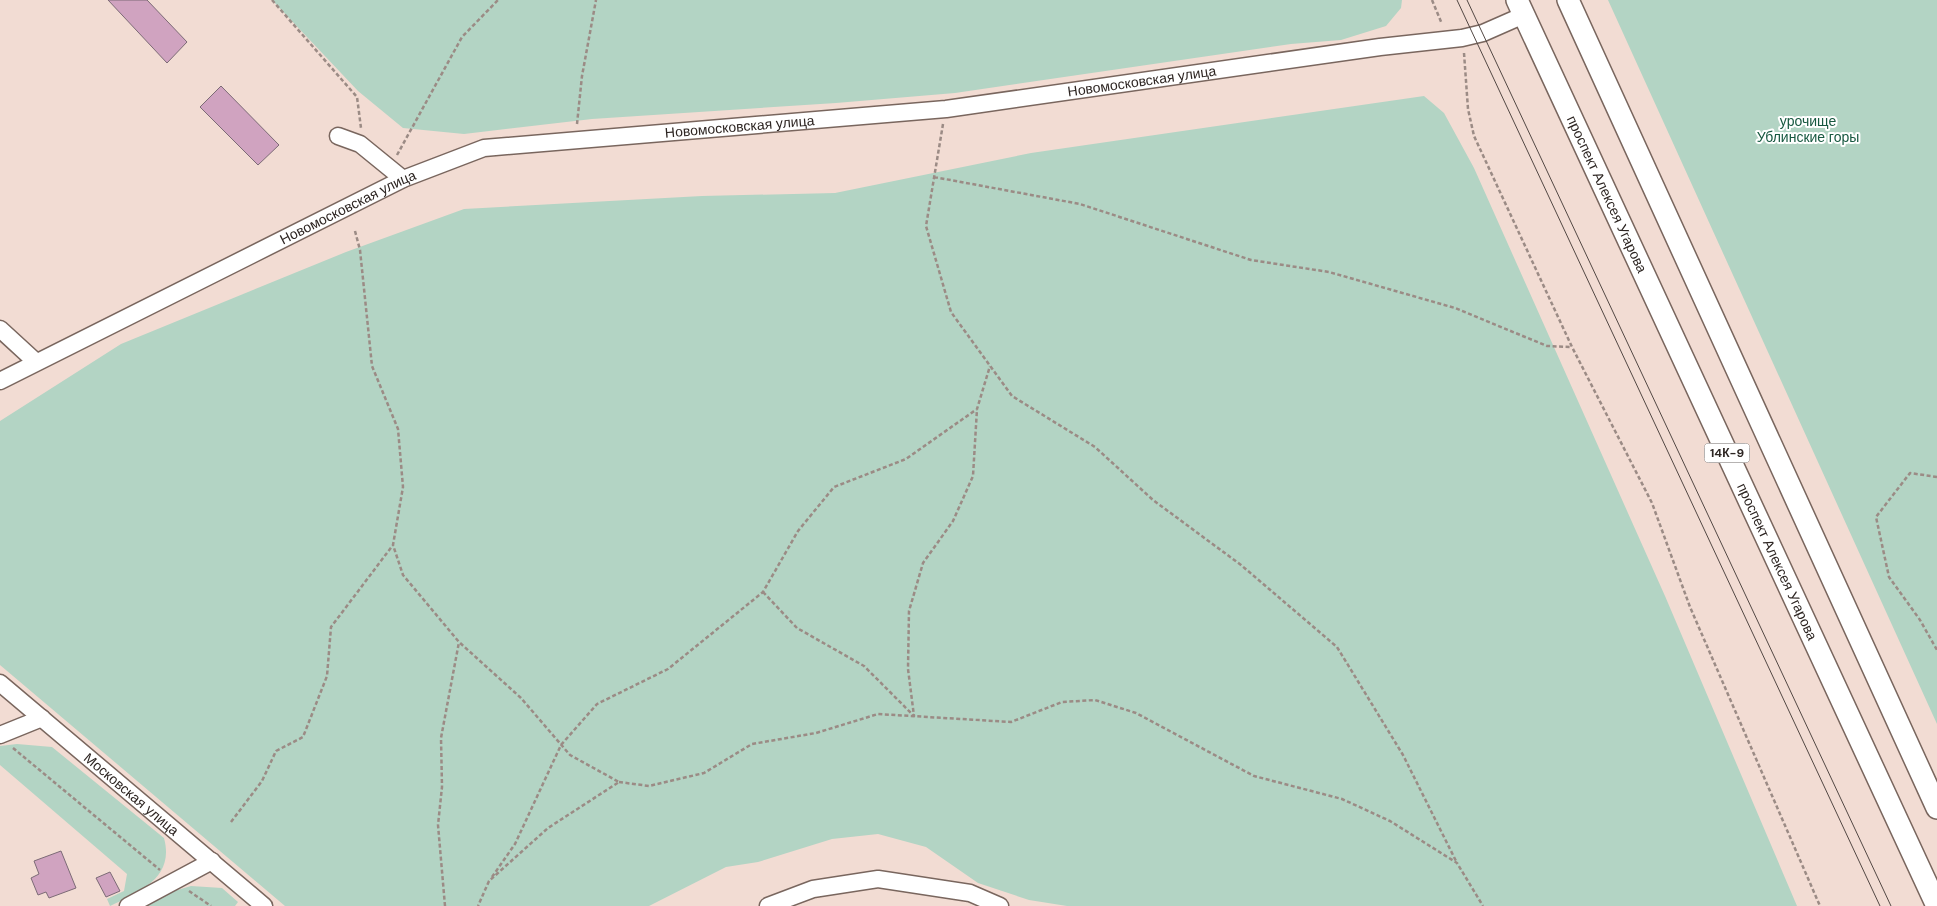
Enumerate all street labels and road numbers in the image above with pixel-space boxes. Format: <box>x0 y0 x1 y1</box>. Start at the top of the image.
street label: Новомосковская улица <box>1066 61 1218 101</box>
street label: Новомосковская улица <box>664 111 815 142</box>
street label: проспект Алексея Угарова <box>1563 113 1651 276</box>
street label: Новомосковская улица <box>277 166 419 248</box>
road number: 14К-9 <box>1704 443 1750 462</box>
street label: проспект Алексея Угарова <box>1733 480 1822 643</box>
street label: Московская улица <box>80 749 183 839</box>

